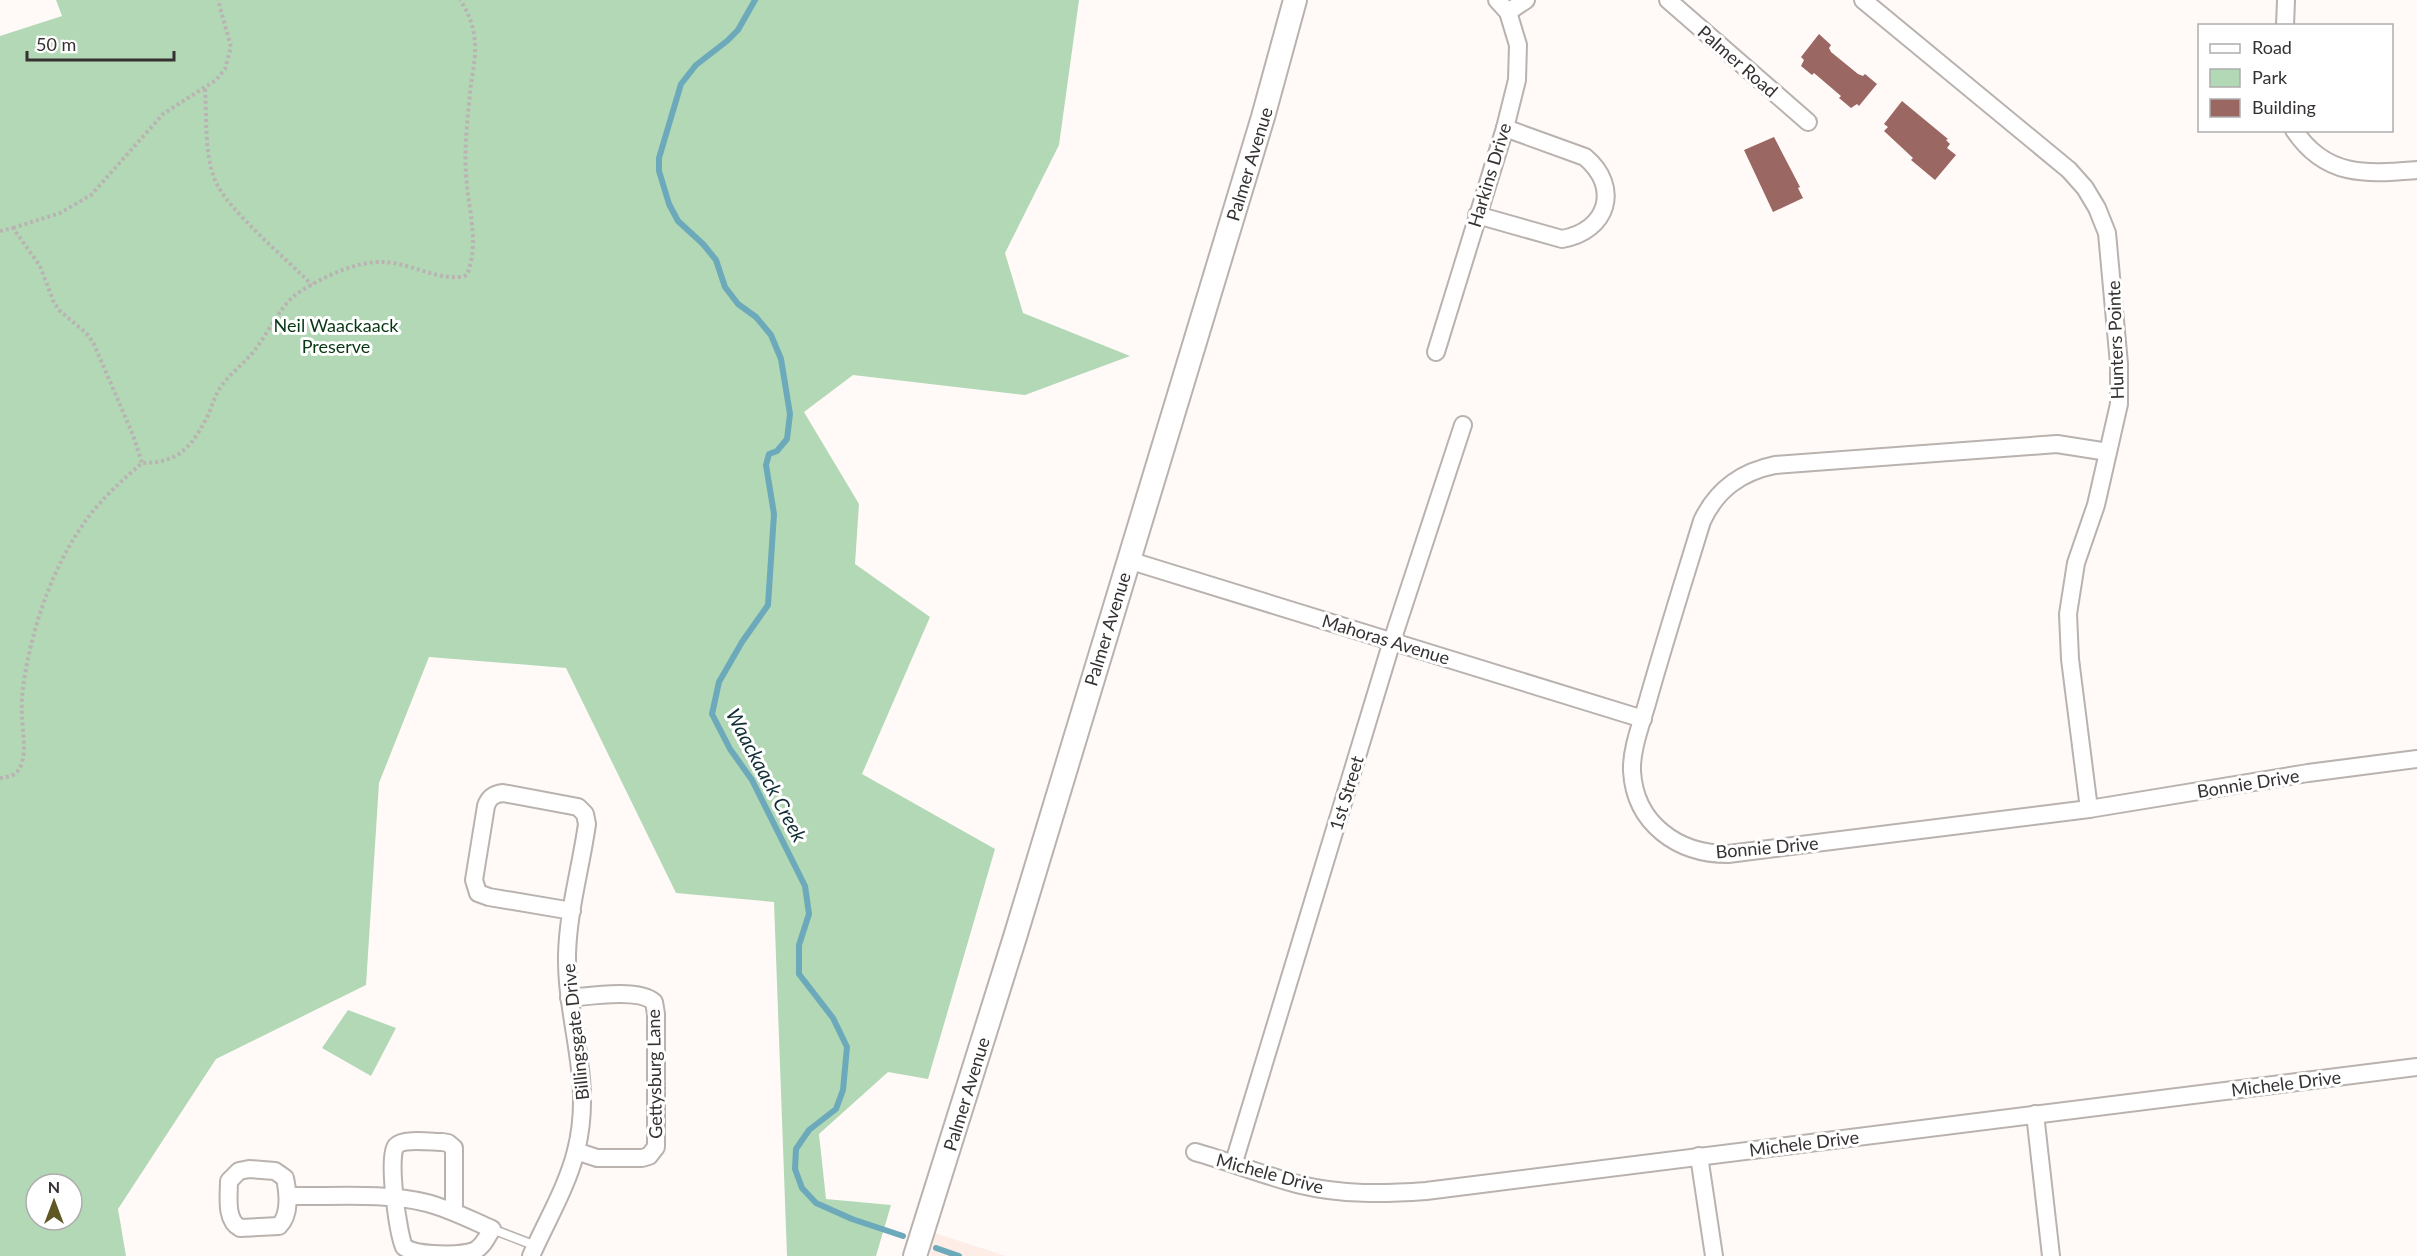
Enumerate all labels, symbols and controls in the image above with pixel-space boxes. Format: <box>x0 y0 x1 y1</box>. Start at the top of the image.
street label: Palmer Road <box>1694 20 1782 102</box>
scale bar <box>27 24 174 62</box>
legend <box>2198 24 2393 132</box>
text: 50 m <box>36 33 76 55</box>
text: Road <box>2252 36 2292 58</box>
text: Park <box>2252 66 2288 88</box>
text: Building <box>2252 96 2316 118</box>
street label: Palmer Avenue <box>1221 104 1277 224</box>
street label: Harkins Drive <box>1463 120 1515 230</box>
street label: Hunters Pointe <box>2102 280 2128 400</box>
park label: Neil Waackaack Preserve <box>274 314 399 357</box>
street label: Palmer Avenue <box>1079 569 1135 689</box>
street label: Mahoras Avenue <box>1319 609 1453 669</box>
water label: Waackaack Creek <box>722 704 813 846</box>
street label: 1st Street <box>1324 753 1368 833</box>
street label: Bonnie Drive <box>2195 764 2301 802</box>
street label: Bonnie Drive <box>1715 832 1819 862</box>
street label: Billingsgate Drive <box>557 963 593 1101</box>
street label: Gettysburg Lane <box>642 1009 666 1139</box>
street label: Palmer Avenue <box>938 1034 994 1154</box>
street label: Michele Drive <box>2230 1065 2342 1101</box>
street label: Michele Drive <box>1748 1125 1860 1161</box>
street label: Michele Drive <box>1214 1148 1326 1198</box>
north arrow <box>24 1172 84 1232</box>
text: N <box>48 1177 60 1196</box>

